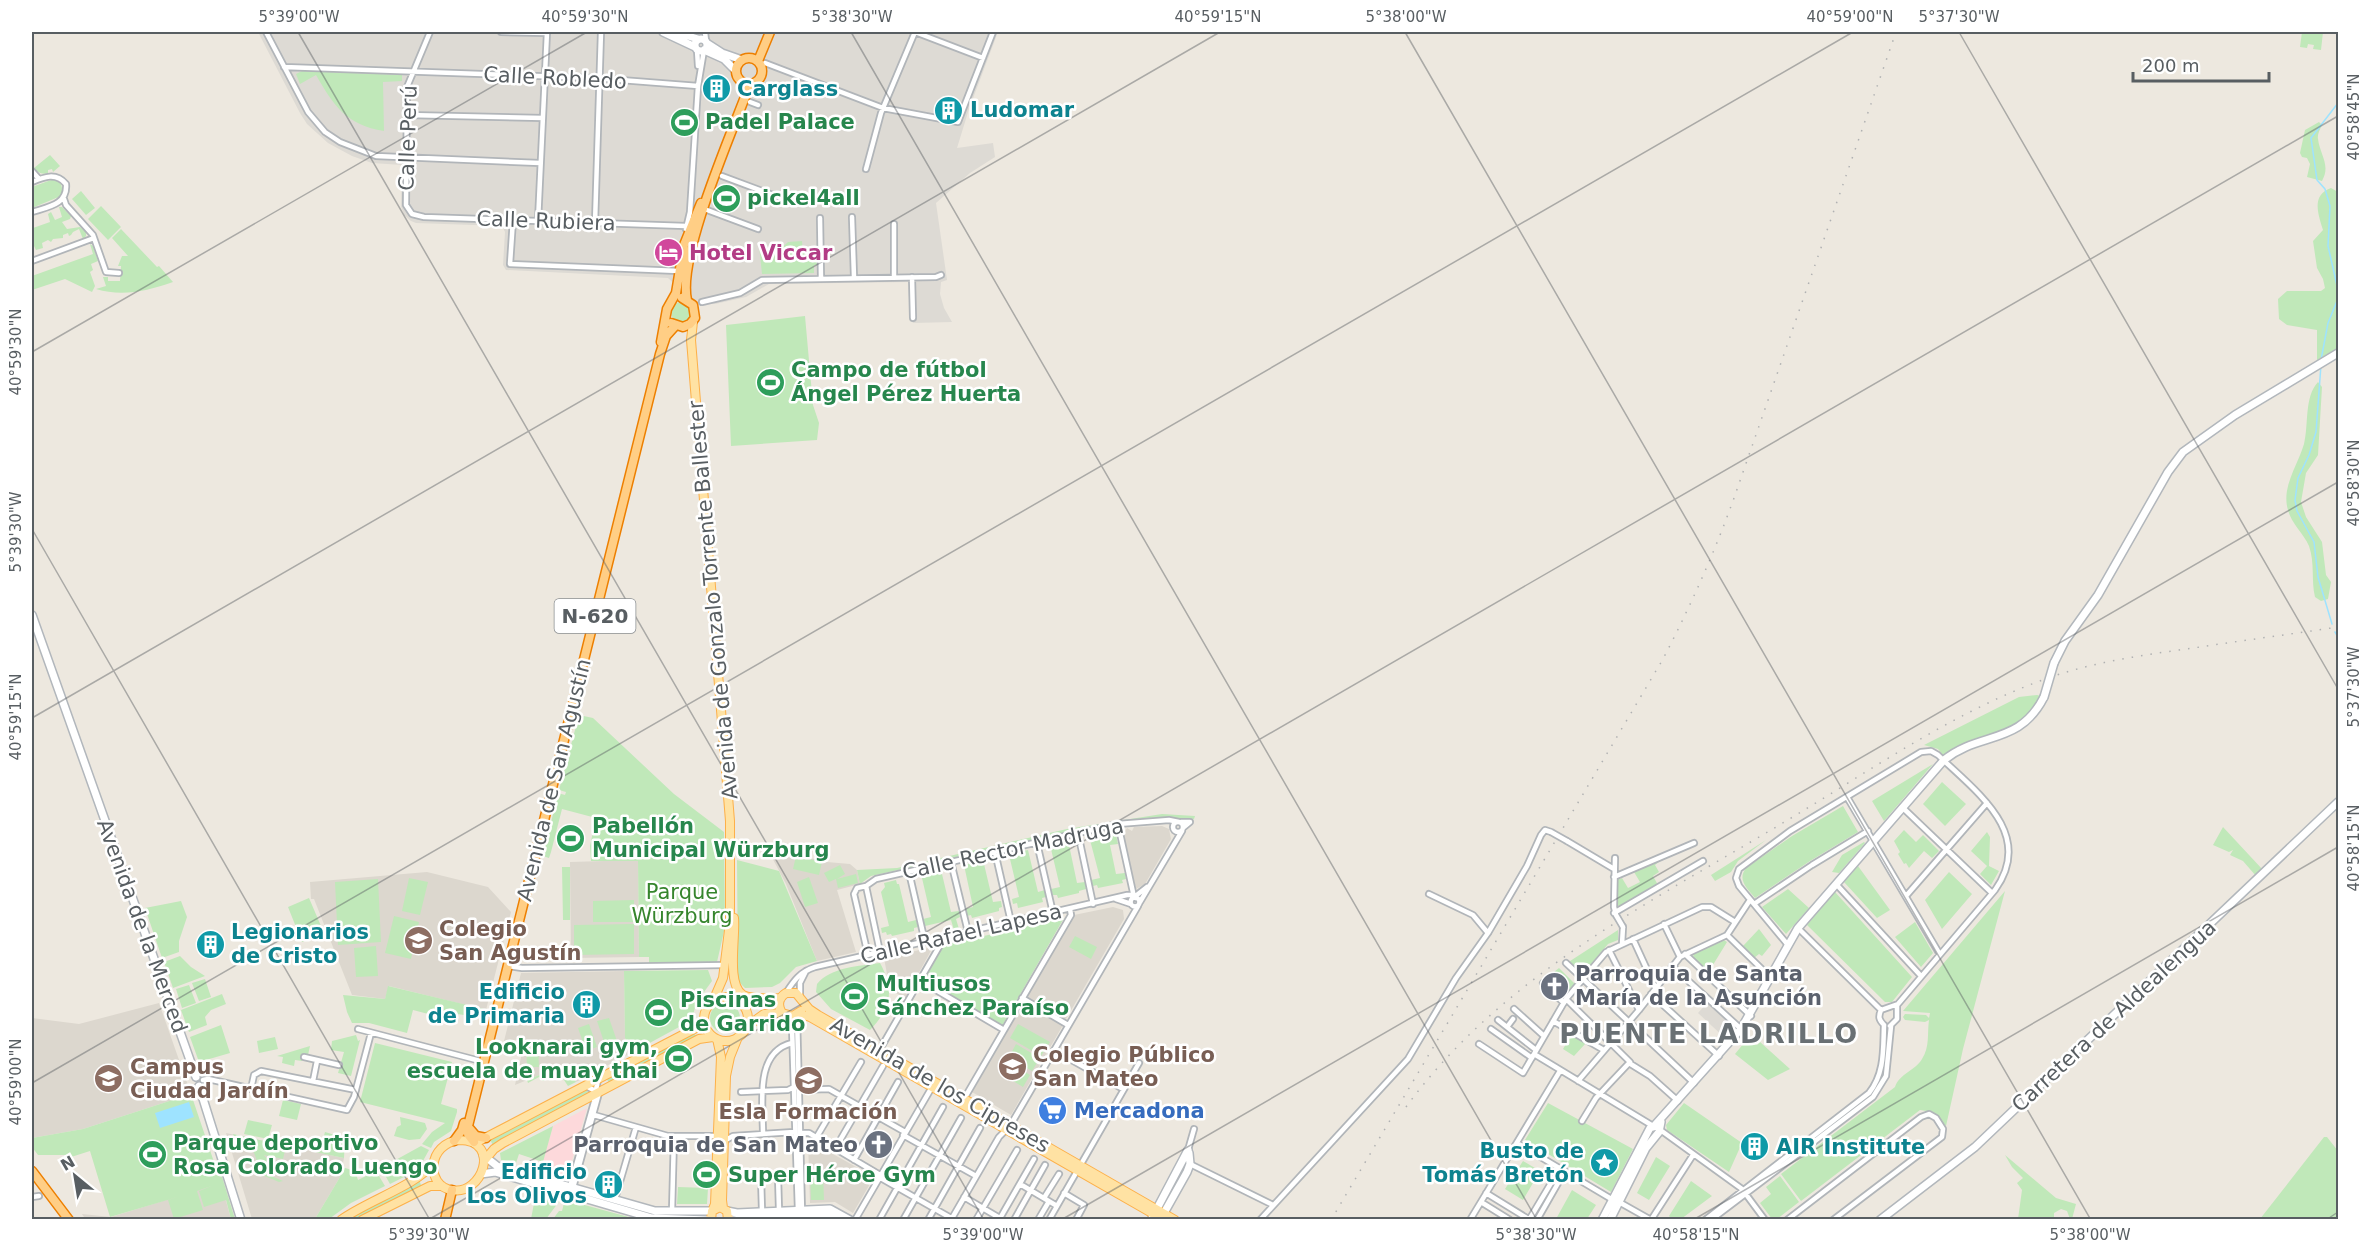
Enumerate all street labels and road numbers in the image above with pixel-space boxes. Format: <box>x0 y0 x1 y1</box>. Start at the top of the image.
street label: Calle Robledo <box>483 62 627 94</box>
street label: Calle Perú <box>394 85 422 191</box>
street label: Calle Rubiera <box>476 207 616 235</box>
street label: Avenida de Gonzalo Torrente Ballester <box>684 399 742 800</box>
road number: N-620 <box>554 599 636 633</box>
street label: Avenida de San Agustín <box>512 656 596 904</box>
street label: Calle Rector Madruga <box>900 814 1126 884</box>
street label: Avenida de la Merced <box>92 816 192 1036</box>
street label: Calle Rafael Lapesa <box>858 899 1064 969</box>
street label: Carretera de Aldealengua <box>2007 915 2221 1117</box>
street label: Avenida de los Cipreses <box>826 1012 1054 1158</box>

